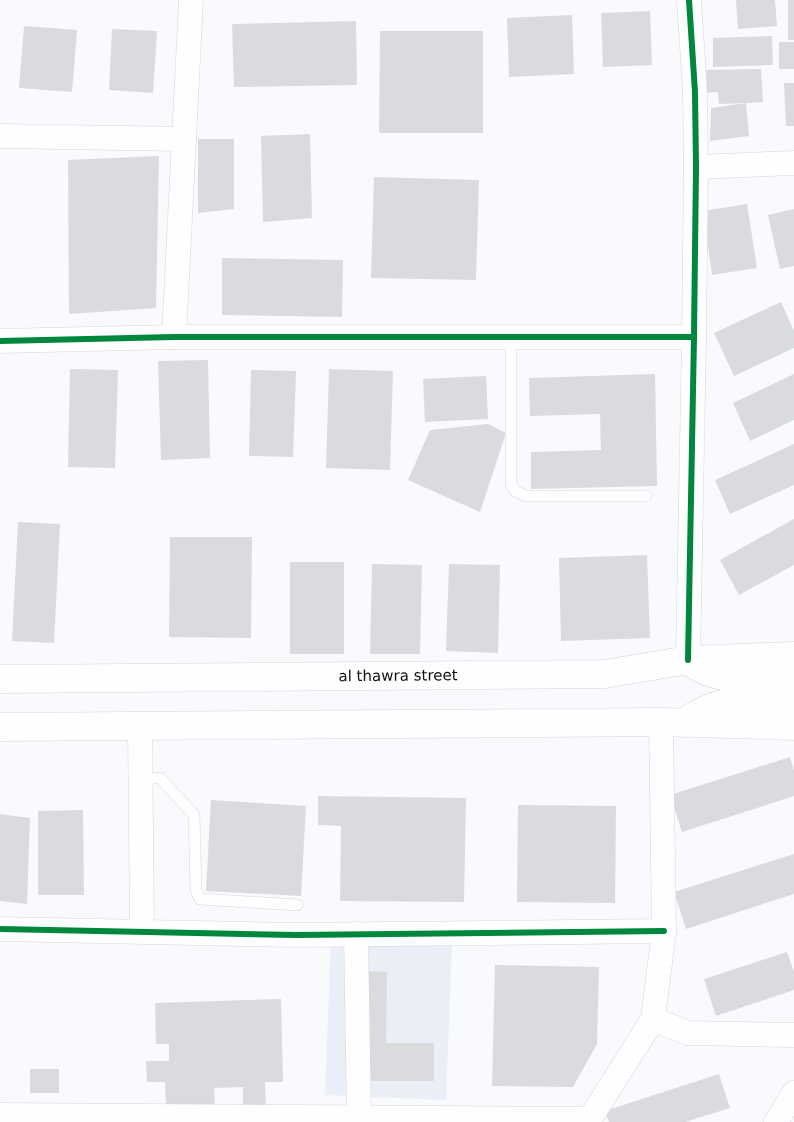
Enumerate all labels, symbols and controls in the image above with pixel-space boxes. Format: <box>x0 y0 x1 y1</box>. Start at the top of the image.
street label: al thawra street <box>338 666 458 685</box>

